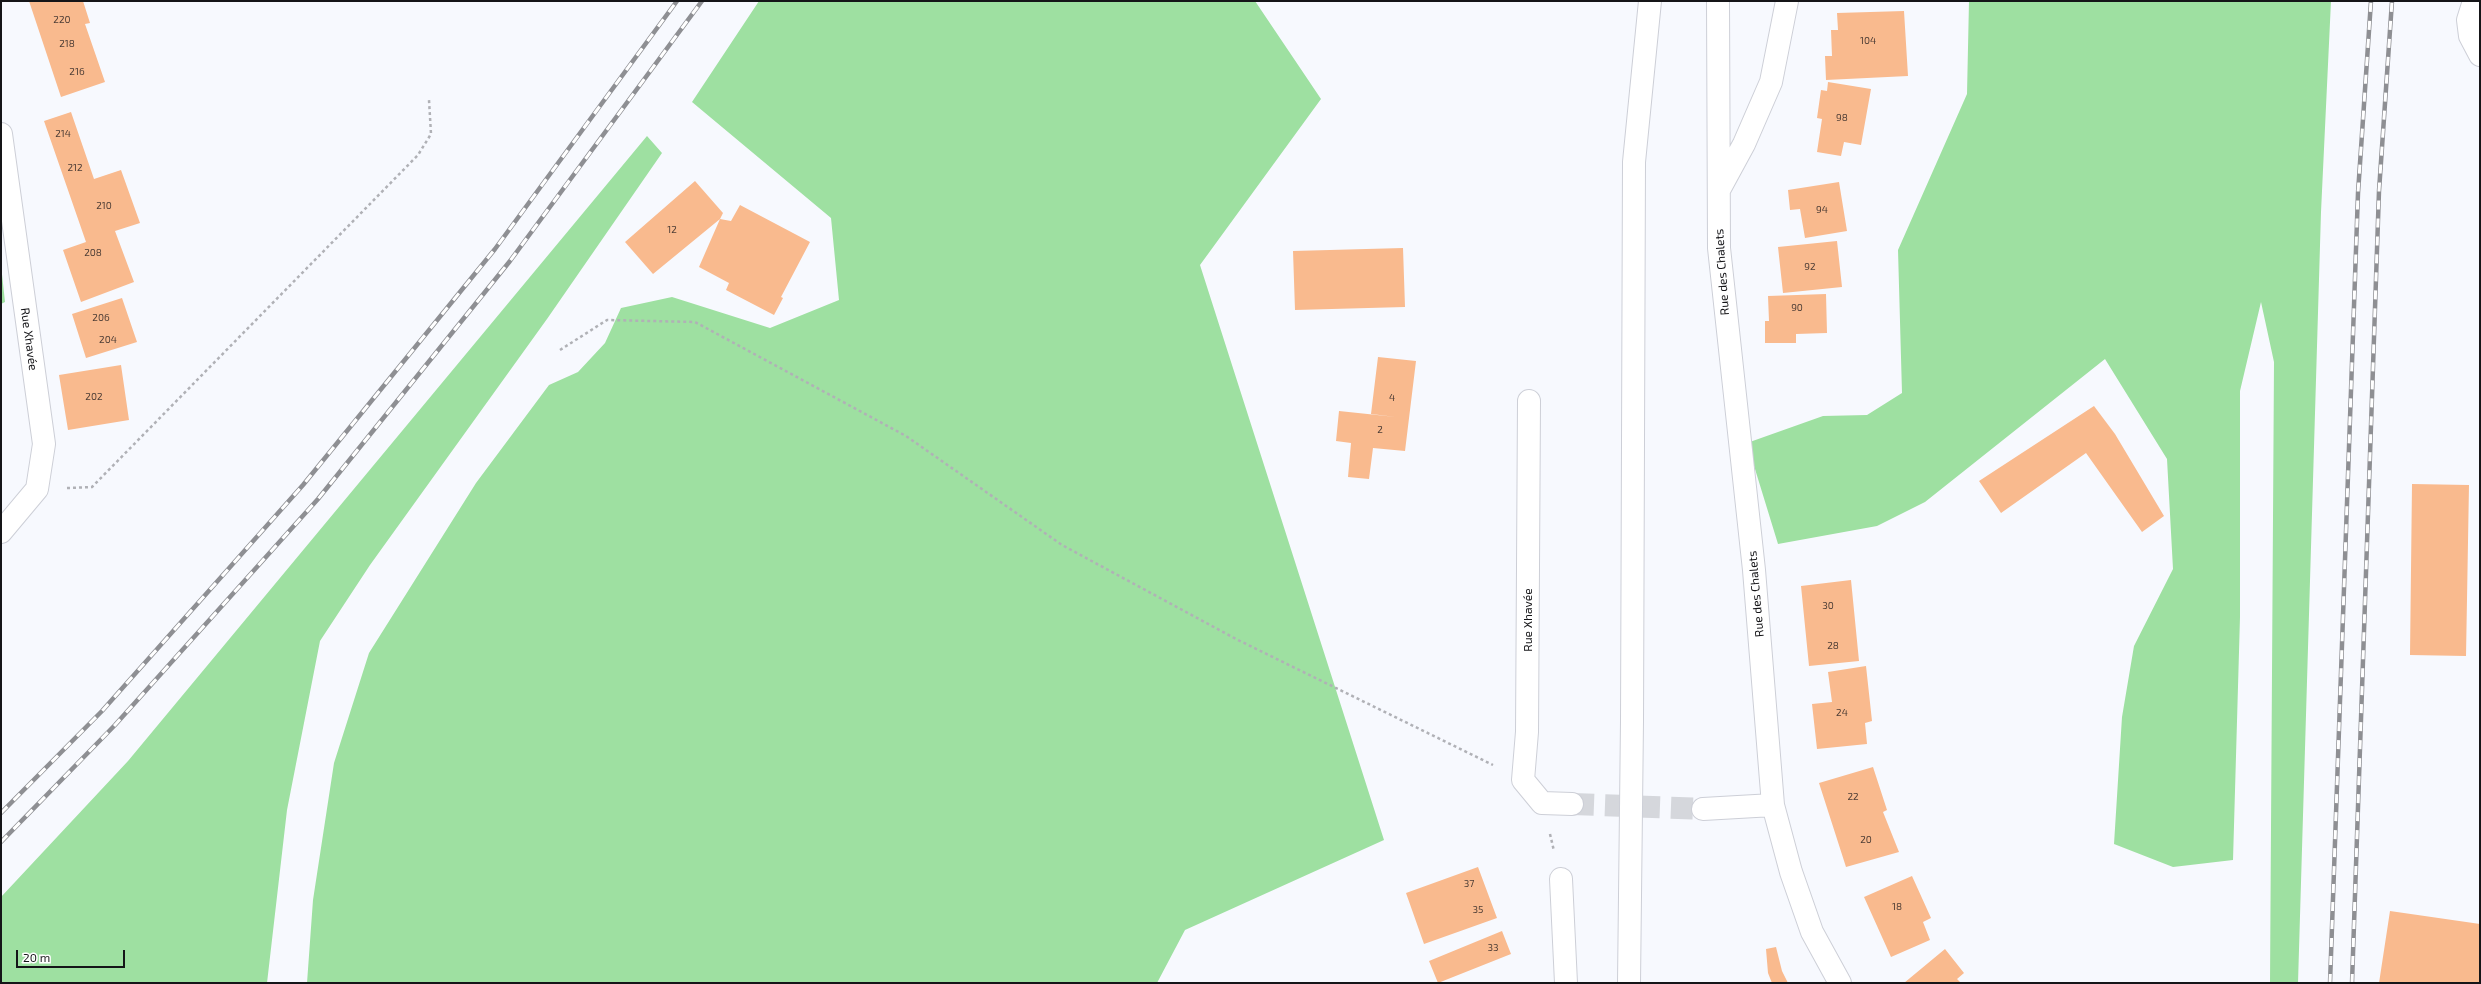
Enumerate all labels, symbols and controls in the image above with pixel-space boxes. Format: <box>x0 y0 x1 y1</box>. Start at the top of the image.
house number: 220 <box>53 14 71 26</box>
house number: 104 <box>1860 35 1876 47</box>
house number: 218 <box>59 38 75 50</box>
house number: 216 <box>69 66 85 78</box>
house number: 98 <box>1836 112 1848 124</box>
house number: 214 <box>55 128 71 140</box>
house number: 212 <box>67 162 83 174</box>
house number: 210 <box>96 200 112 212</box>
house number: 94 <box>1816 204 1828 216</box>
house number: 12 <box>667 224 677 236</box>
street label: Rue des Chalets <box>1712 228 1732 316</box>
house number: 208 <box>84 247 102 259</box>
house number: 92 <box>1804 261 1816 273</box>
house number: 90 <box>1791 302 1803 314</box>
street label: Rue Xhavée <box>17 307 41 371</box>
house number: 206 <box>92 312 110 324</box>
house number: 204 <box>99 334 117 346</box>
house number: 202 <box>85 391 103 403</box>
house number: 4 <box>1389 392 1395 404</box>
house number: 2 <box>1377 424 1383 436</box>
street label: Rue des Chalets <box>1745 550 1767 638</box>
street label: Rue Xhavée <box>1521 588 1535 652</box>
house number: 30 <box>1822 600 1834 612</box>
house number: 28 <box>1827 640 1839 652</box>
house number: 24 <box>1836 707 1848 719</box>
house number: 22 <box>1847 791 1859 803</box>
house number: 20 <box>1860 834 1872 846</box>
house number: 37 <box>1464 878 1474 890</box>
house number: 18 <box>1892 901 1902 913</box>
house number: 35 <box>1473 904 1483 916</box>
scale bar <box>18 942 127 968</box>
house number: 33 <box>1487 942 1499 954</box>
text: 20 m <box>23 950 50 964</box>

